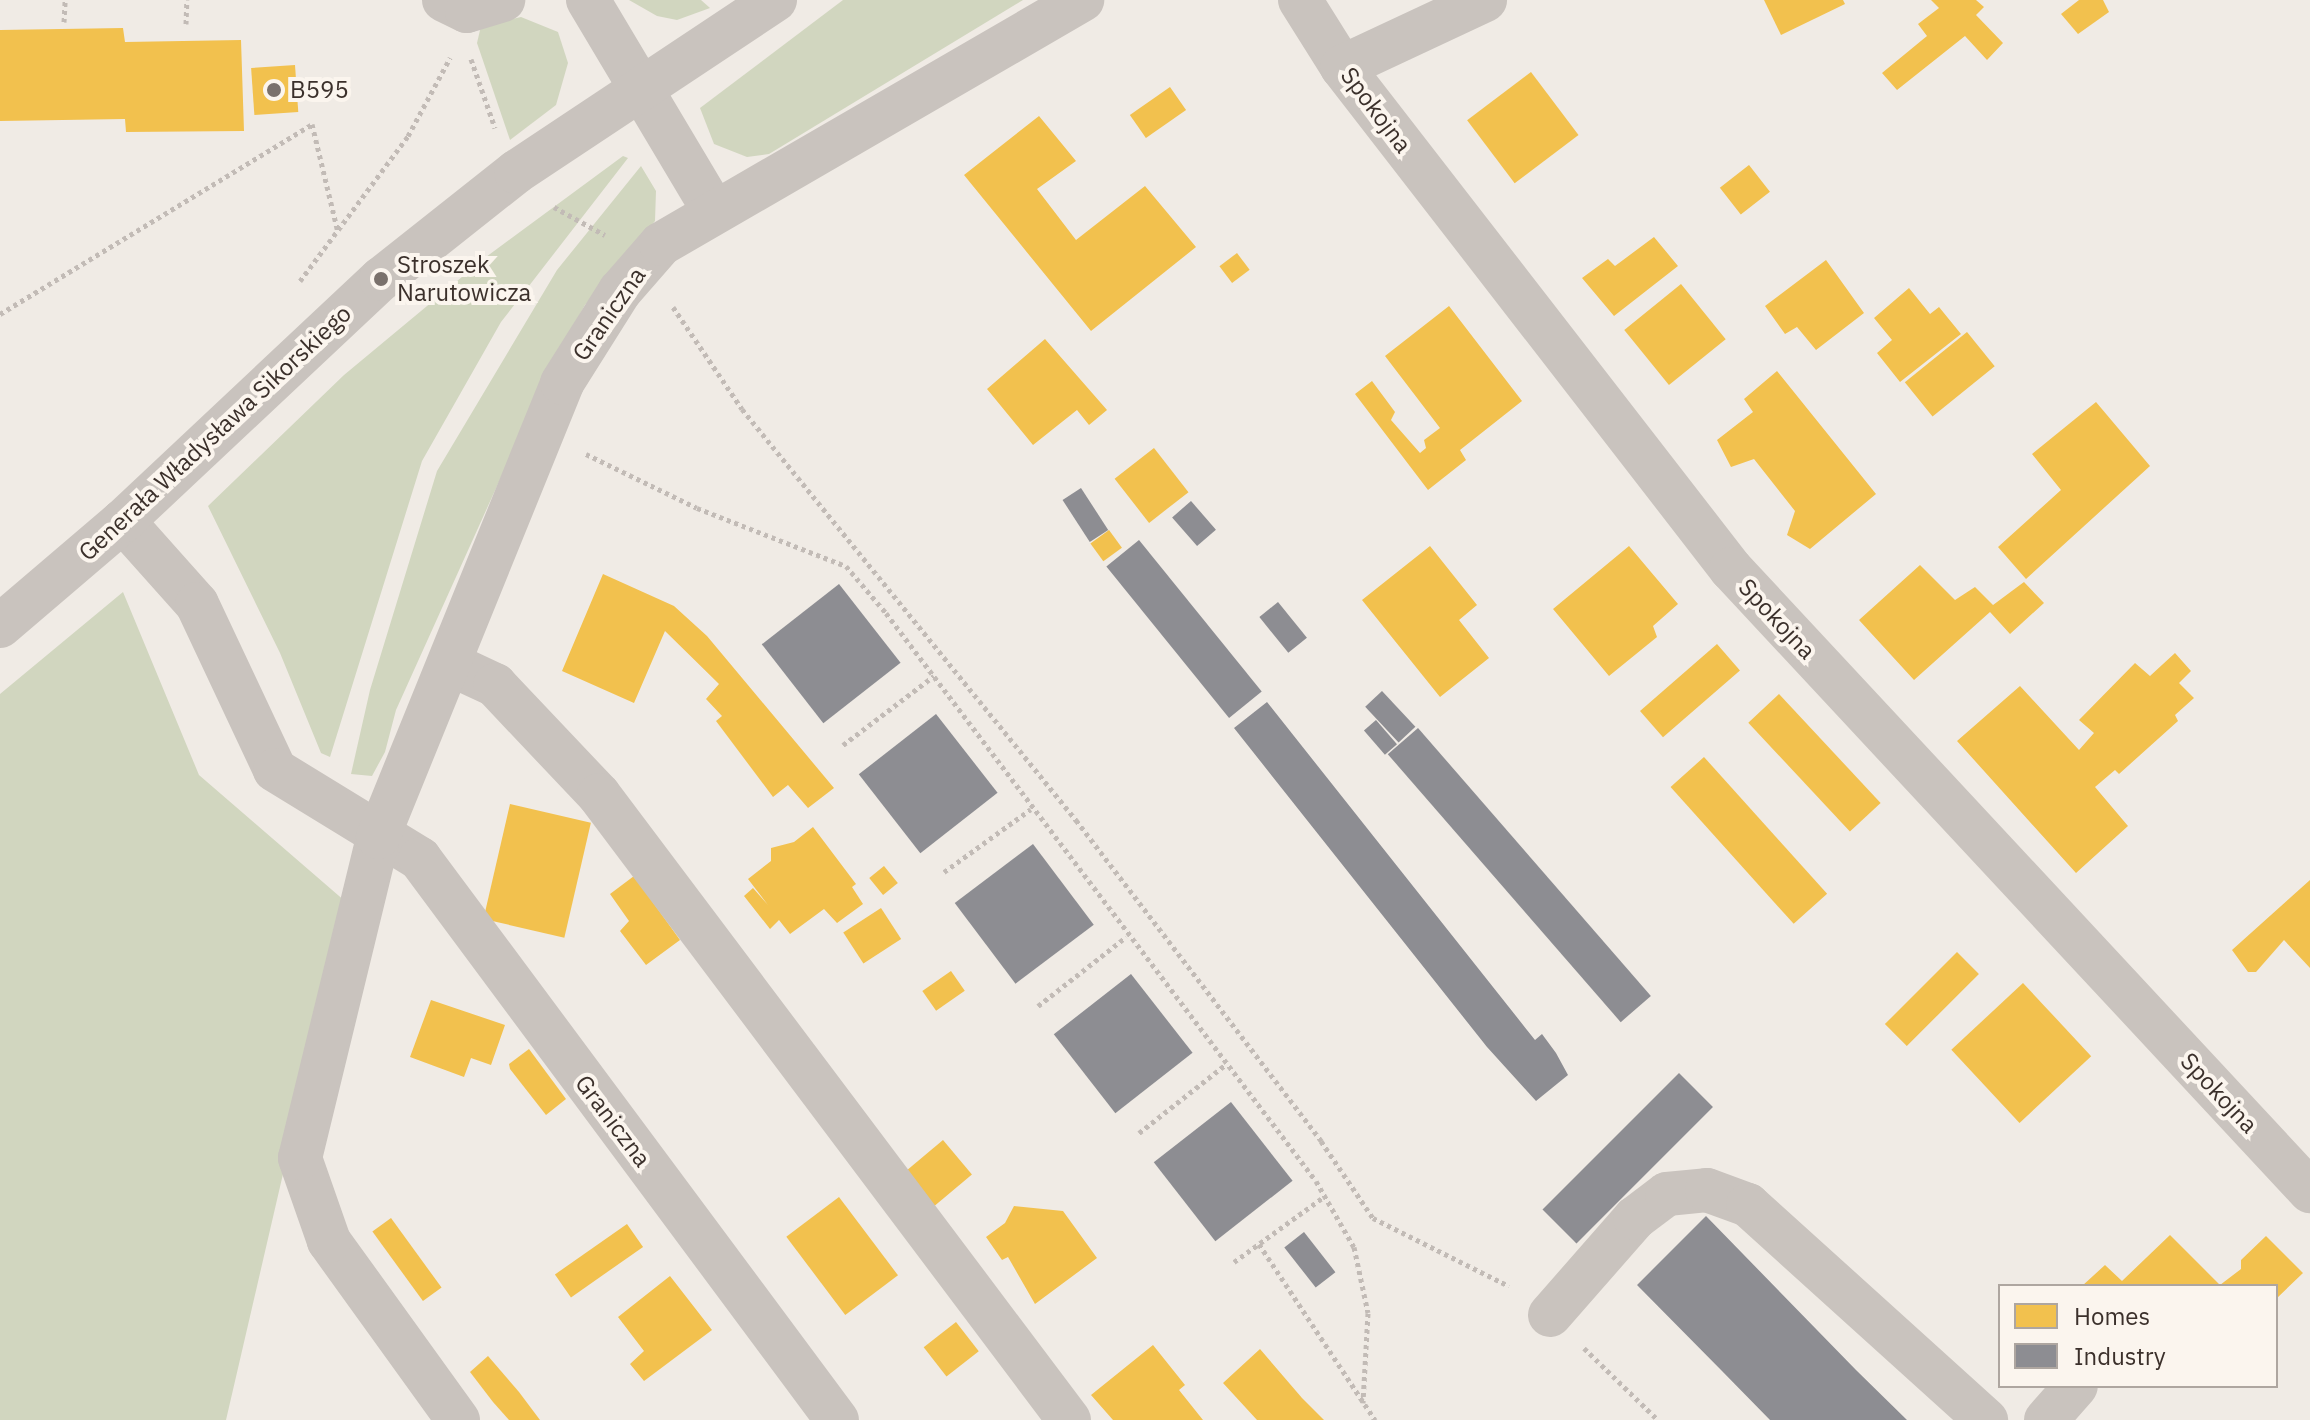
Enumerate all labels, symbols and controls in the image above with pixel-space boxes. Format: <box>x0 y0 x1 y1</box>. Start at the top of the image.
street label: Spokojna <box>1335 62 1417 158</box>
place label: B595 <box>290 76 349 104</box>
marker: B595 <box>265 81 283 99</box>
place label: Stroszek Narutowicza <box>397 251 531 307</box>
street label: Graniczna <box>566 262 652 366</box>
marker: Stroszek Narutowicza <box>372 270 390 288</box>
street label: Generała Władysława Sikorskiego <box>73 299 357 567</box>
street label: Spokojna <box>1733 573 1821 665</box>
street label: Spokojna <box>2175 1047 2263 1139</box>
street label: Graniczna <box>569 1069 657 1173</box>
legend <box>1998 1284 2278 1388</box>
text: Homes <box>2074 1300 2150 1332</box>
text: Industry <box>2074 1340 2166 1372</box>

